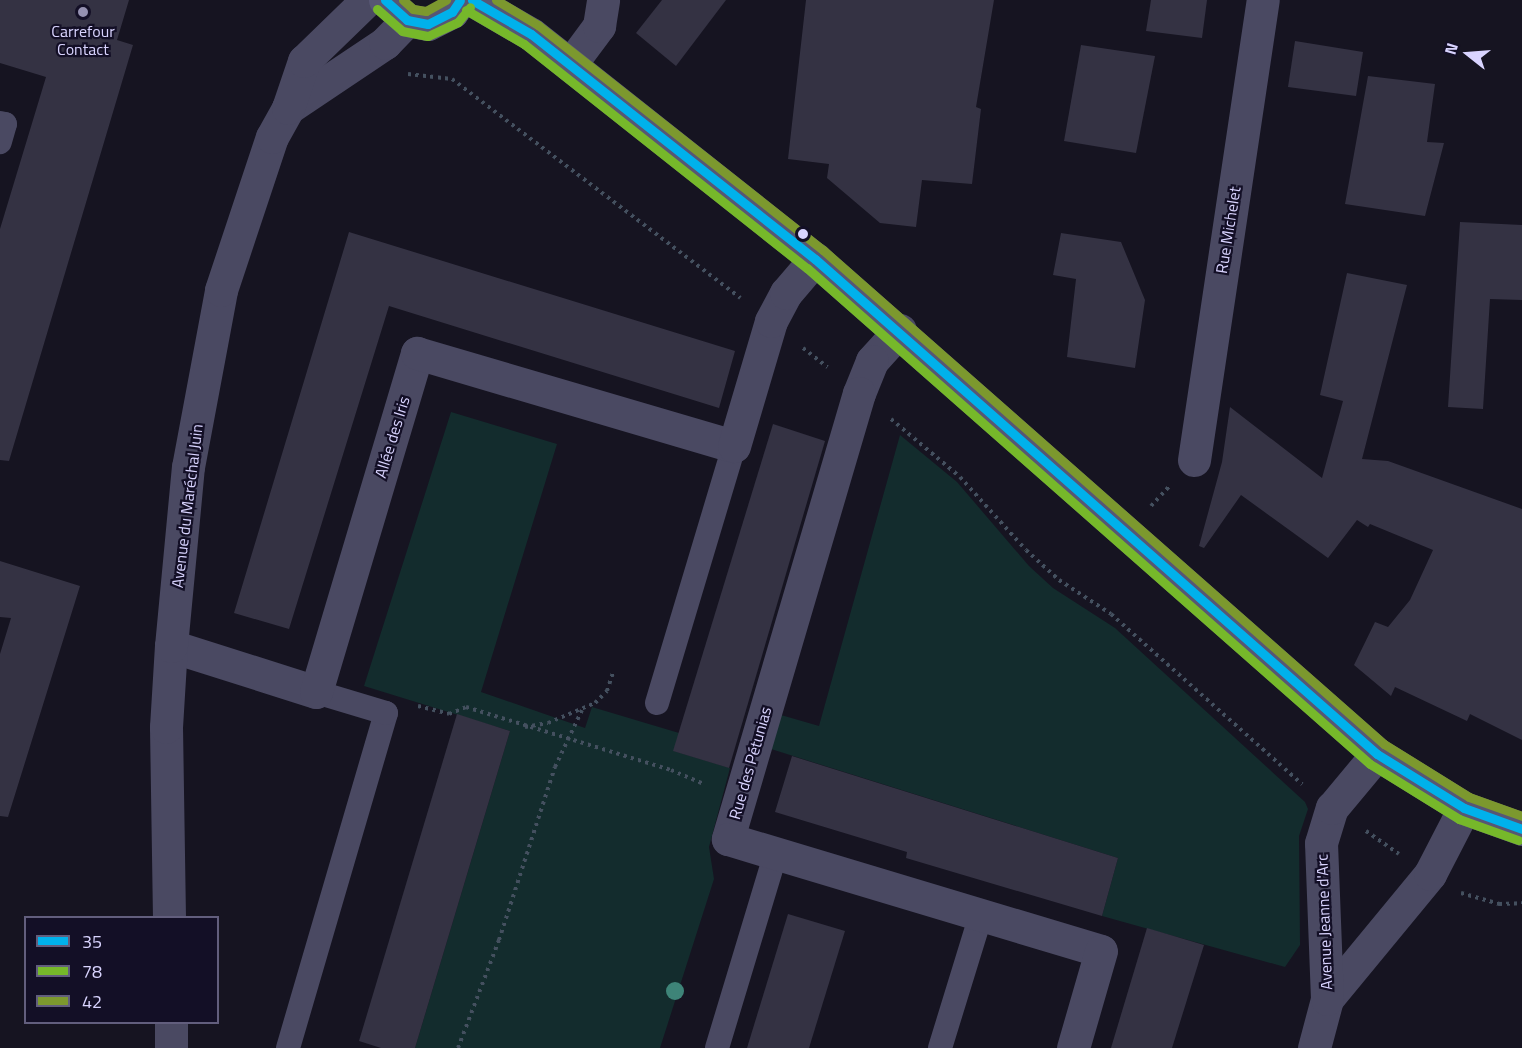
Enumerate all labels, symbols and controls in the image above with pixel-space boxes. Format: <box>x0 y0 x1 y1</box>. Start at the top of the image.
marker: Carrefour Contact <box>76 5 90 19</box>
place label: Carrefour Contact <box>51 21 115 59</box>
north arrow <box>1438 24 1498 84</box>
text: N <box>1438 40 1464 58</box>
street label: Rue Michelet <box>1212 185 1244 275</box>
unlabelled marker <box>797 228 809 240</box>
street label: Allée des Iris <box>370 394 414 480</box>
street label: Avenue du Maréchal Juin <box>167 423 207 589</box>
street label: Rue des Pétunias <box>725 704 775 822</box>
street label: Avenue Jeanne d'Arc <box>1312 854 1336 990</box>
legend <box>24 916 219 1024</box>
text: 35 <box>82 928 102 955</box>
text: 78 <box>82 958 102 985</box>
text: 42 <box>82 988 102 1015</box>

